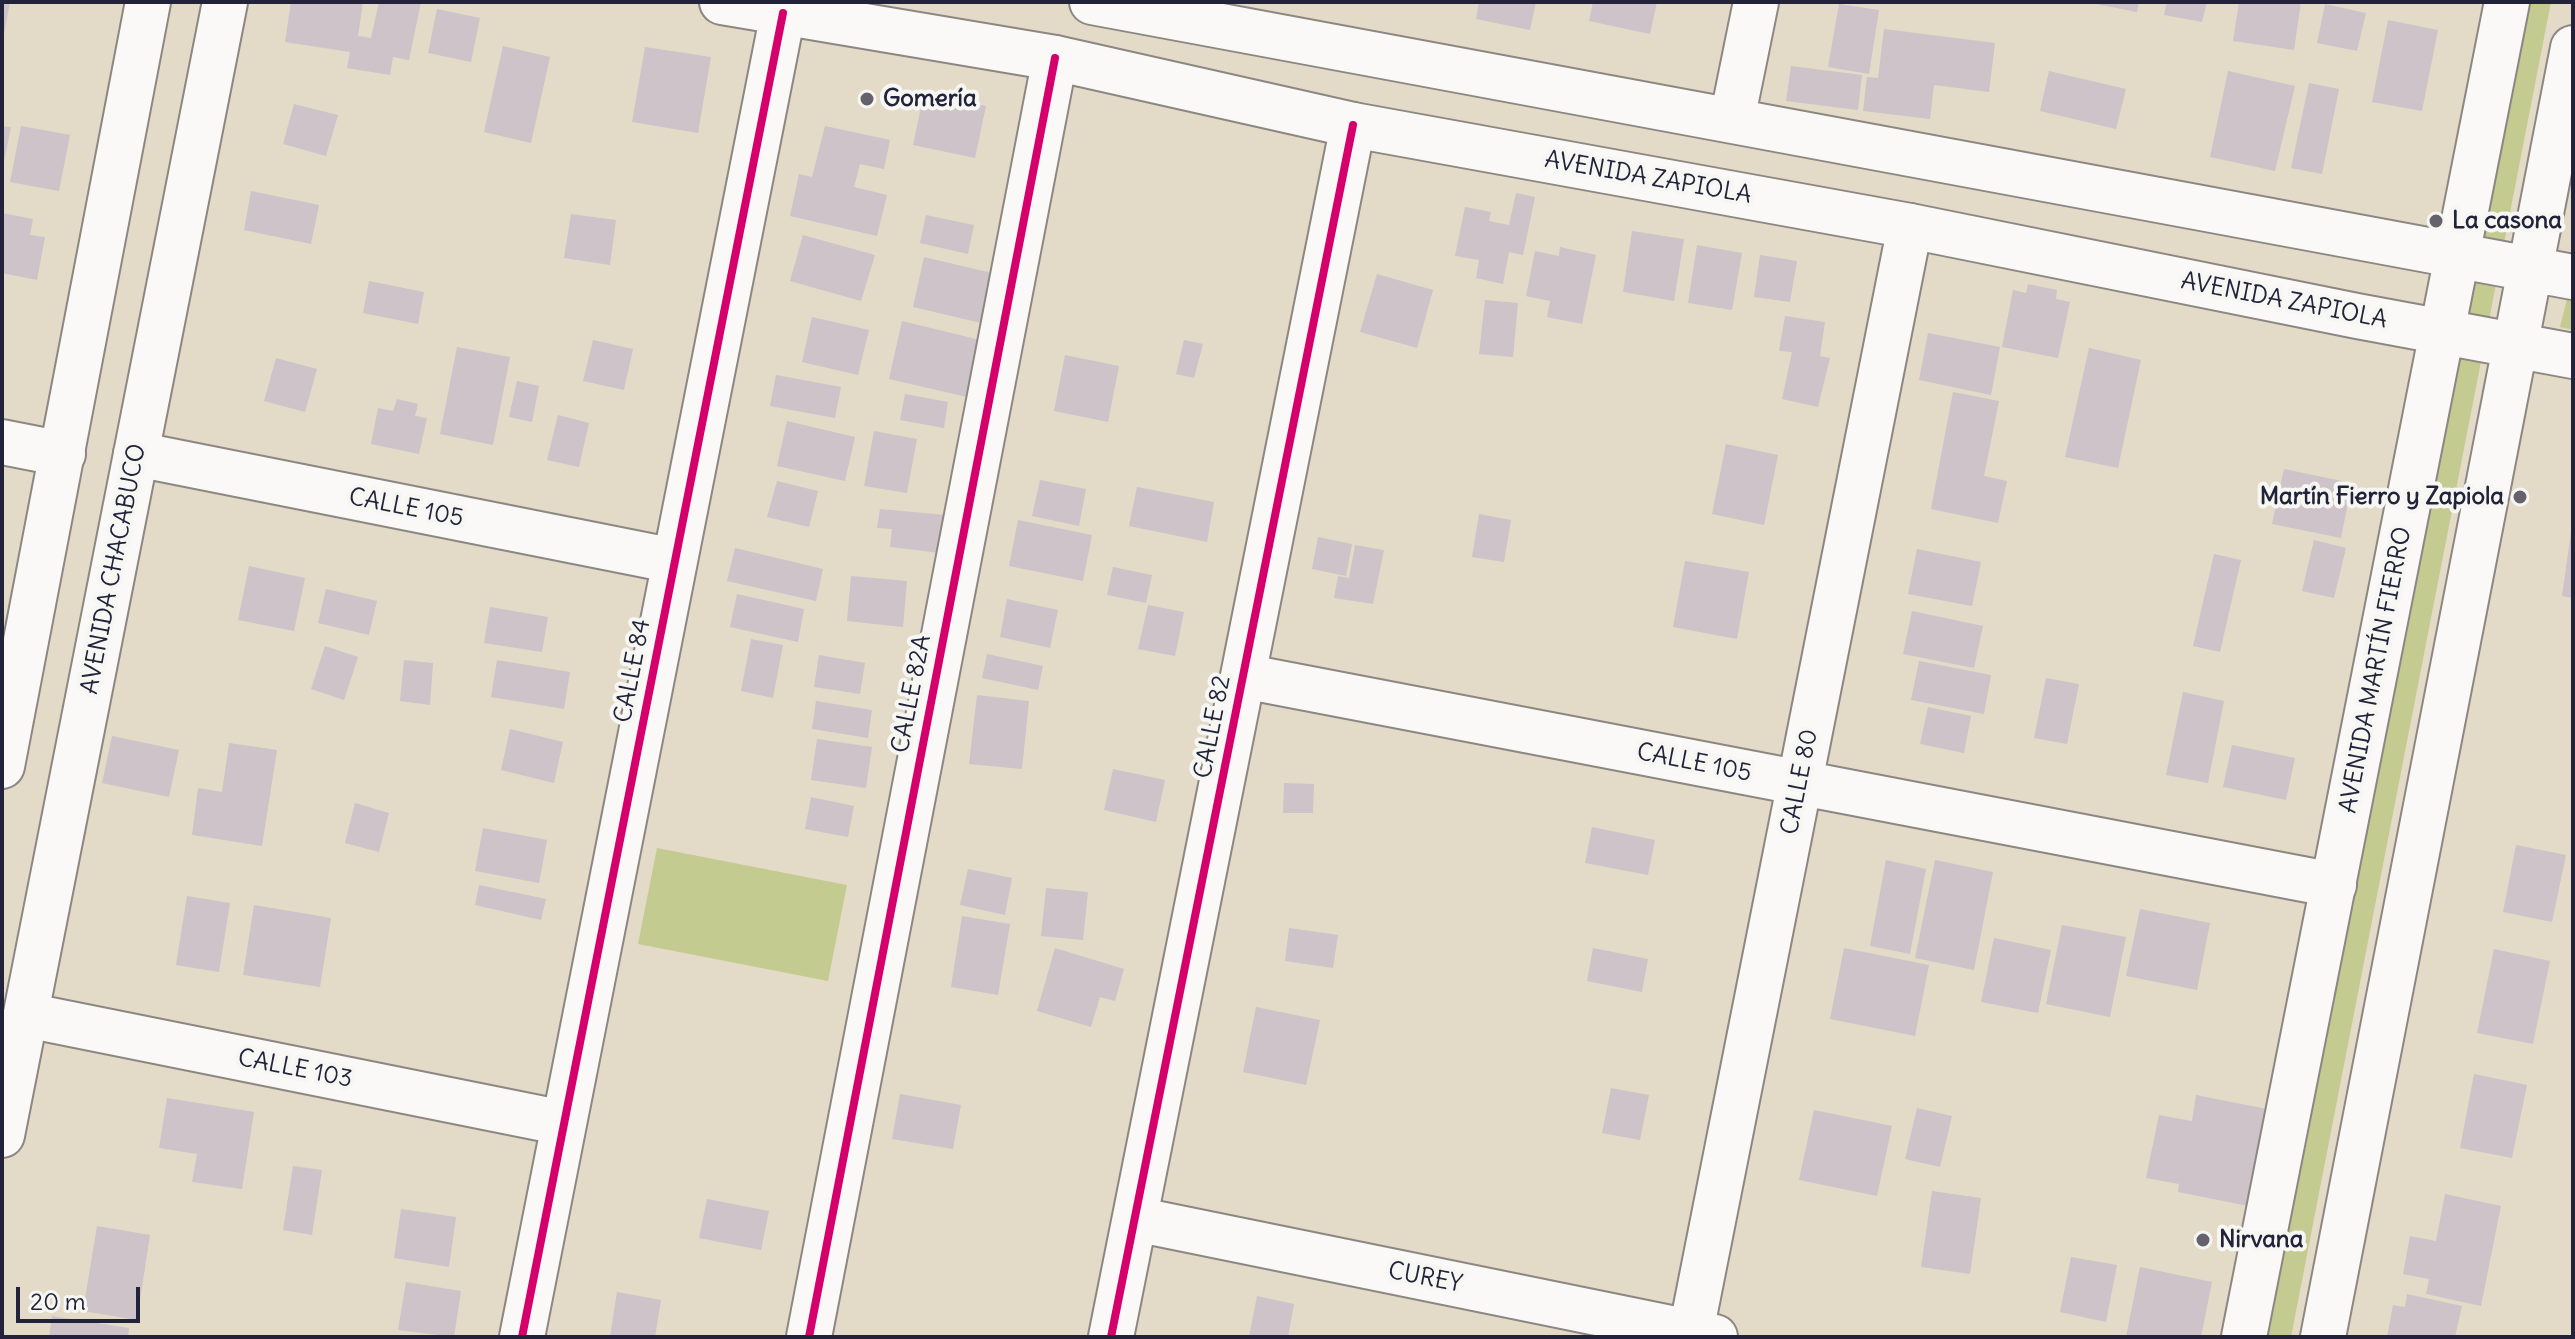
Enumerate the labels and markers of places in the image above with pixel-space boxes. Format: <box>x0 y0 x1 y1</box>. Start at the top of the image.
place label: Gomería <box>883 85 977 113</box>
marker: Gomería <box>858 90 876 108</box>
place label: La casona <box>2452 207 2562 235</box>
marker: La casona <box>2427 212 2445 230</box>
place label: Martín Fierro y Zapiola <box>2260 483 2504 511</box>
marker: Martín Fierro y Zapiola <box>2511 488 2529 506</box>
place label: Nirvana <box>2219 1226 2303 1254</box>
marker: Nirvana <box>2194 1231 2212 1249</box>

